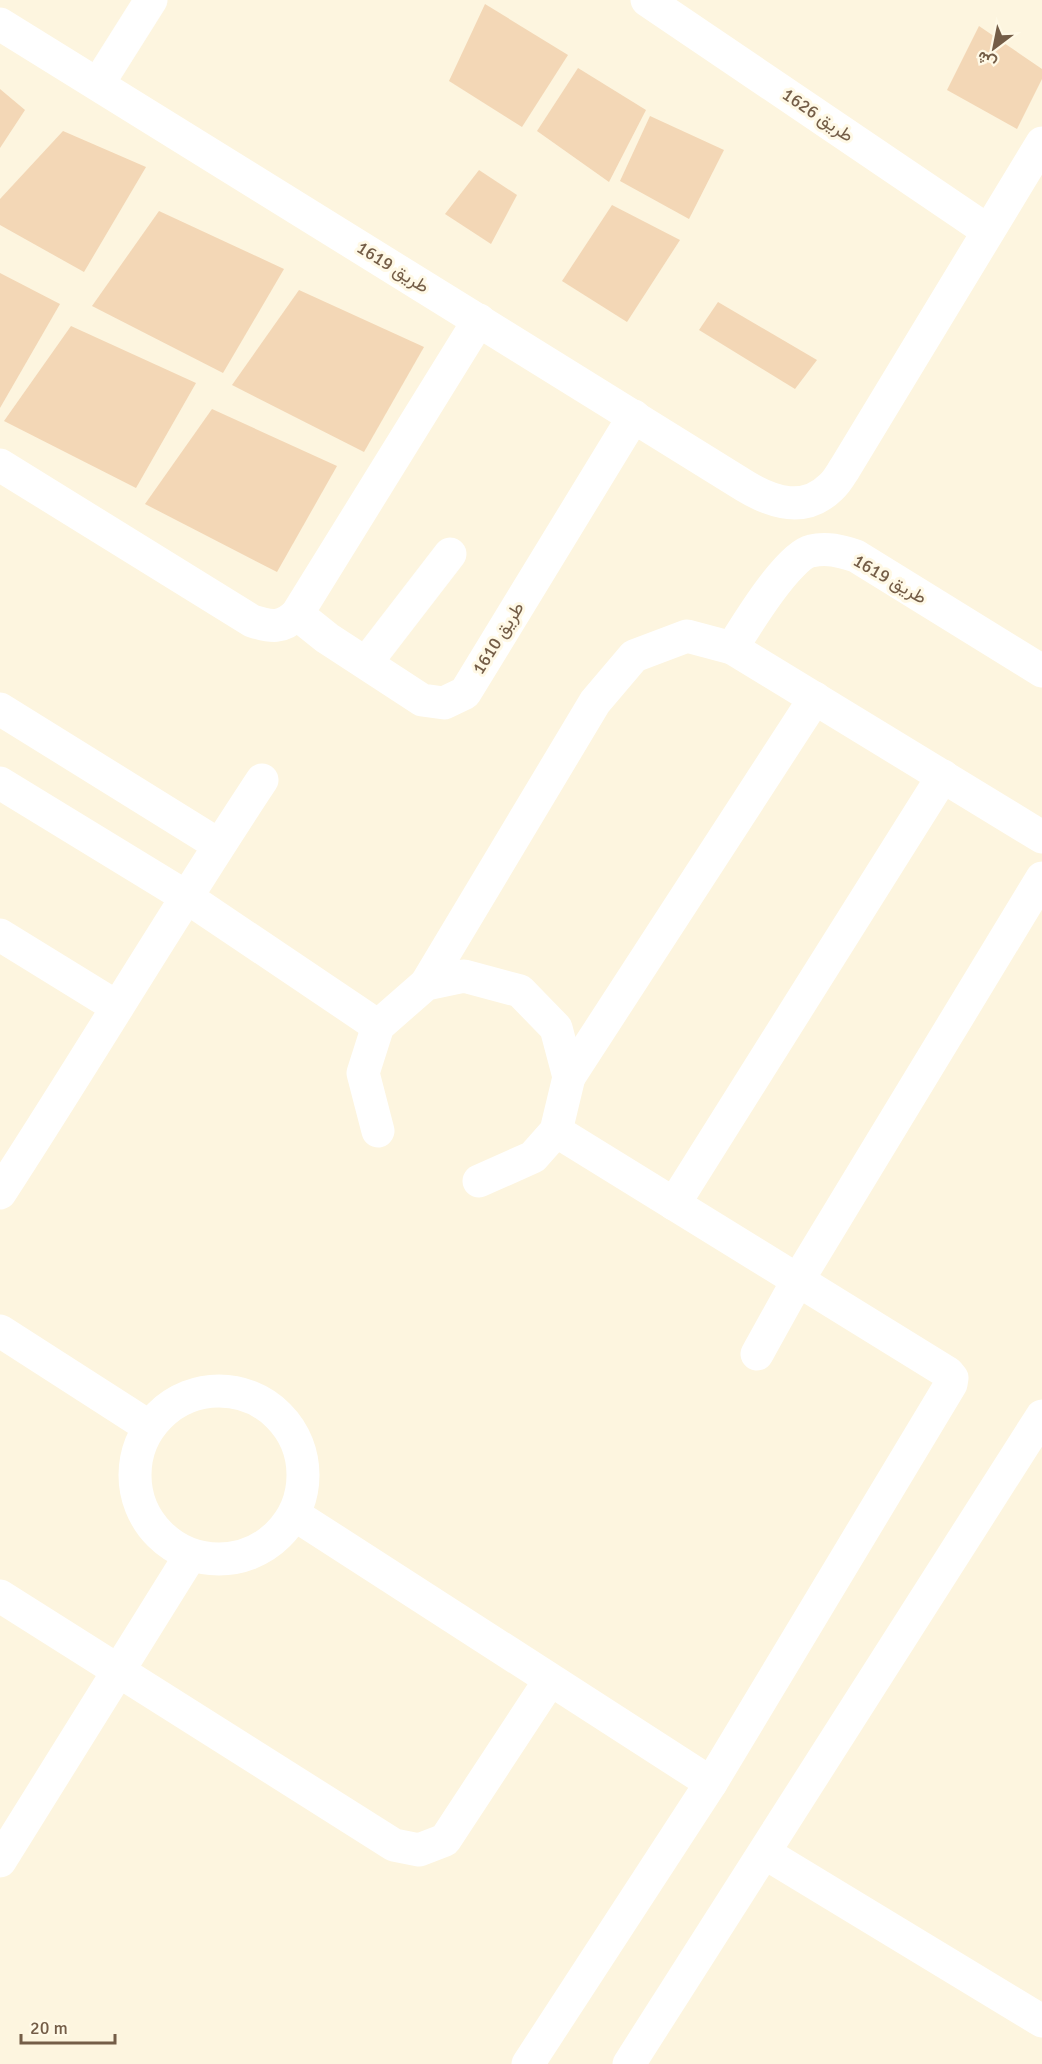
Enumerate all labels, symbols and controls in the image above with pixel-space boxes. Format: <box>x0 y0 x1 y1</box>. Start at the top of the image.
north arrow <box>964 18 1024 78</box>
text: ش <box>973 46 1000 73</box>
street label: طريق 1626 <box>778 83 858 147</box>
street label: طريق 1619 <box>353 236 433 298</box>
street label: طريق 1619 <box>849 549 931 609</box>
street label: طريق 1610 <box>467 598 529 678</box>
scale bar <box>21 2007 116 2045</box>
text: 20 m <box>30 2017 68 2039</box>

